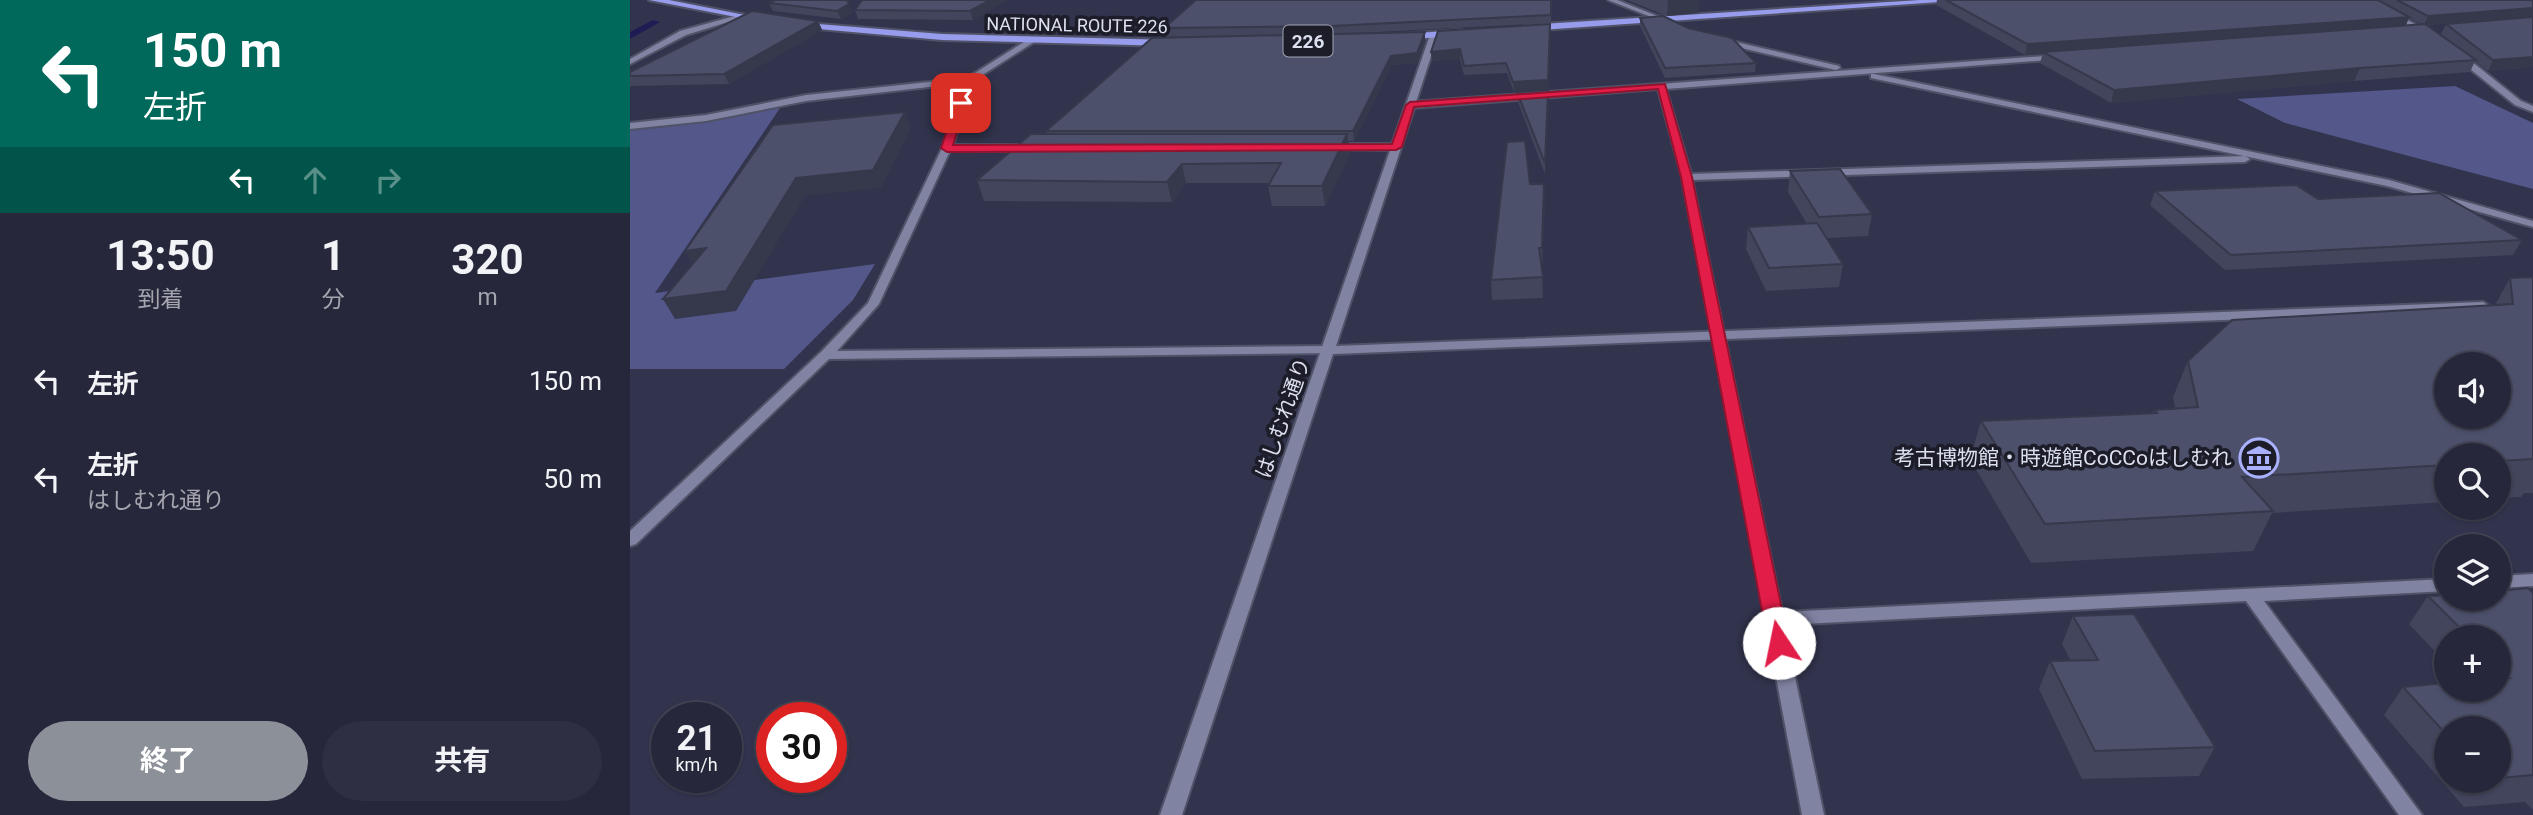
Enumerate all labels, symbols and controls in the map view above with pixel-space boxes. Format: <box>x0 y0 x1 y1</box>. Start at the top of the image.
street label: NATIONAL ROUTE 226 <box>986 13 1168 37</box>
text: 150 m <box>143 22 282 79</box>
road number: 226 <box>1284 25 1332 56</box>
icon: left <box>28 28 119 119</box>
pin <box>931 73 991 133</box>
icon: arrive <box>942 84 980 122</box>
text: 左折 <box>143 88 207 126</box>
icon: left <box>223 161 261 199</box>
icon: ahead <box>296 161 334 199</box>
icon: right <box>369 161 407 199</box>
text: 13:50 <box>106 231 215 280</box>
text: 1 <box>321 231 345 280</box>
text: 320 <box>451 235 524 284</box>
text: m <box>477 284 498 311</box>
text: 到着 <box>137 286 183 313</box>
text: 分 <box>321 286 344 313</box>
map controls <box>2434 352 2511 793</box>
button: sound <box>2434 352 2511 429</box>
street label: はしむれ通り <box>1251 355 1315 481</box>
icon: left <box>28 362 66 400</box>
text: 150 m <box>529 366 602 396</box>
text: 左折 <box>87 369 139 399</box>
museum icon: 考古博物館・時遊館CoCCoはしむれ <box>2238 437 2280 479</box>
button: search <box>2434 443 2511 520</box>
place label: 考古博物館・時遊館CoCCoはしむれ <box>1894 446 2232 470</box>
text: 左折 <box>87 450 139 480</box>
icon: left <box>28 460 66 498</box>
text: 50 m <box>544 464 602 494</box>
text: はしむれ通り <box>87 487 225 514</box>
button: layers <box>2434 534 2511 611</box>
position arrow <box>1742 606 1816 680</box>
button: + <box>2434 625 2511 702</box>
speed limit sign: 30 <box>756 702 847 793</box>
button: − <box>2434 716 2511 793</box>
text: 21 <box>676 718 717 759</box>
button: 終了 <box>28 721 308 801</box>
button: 共有 <box>322 721 602 801</box>
text: km/h <box>675 754 718 775</box>

